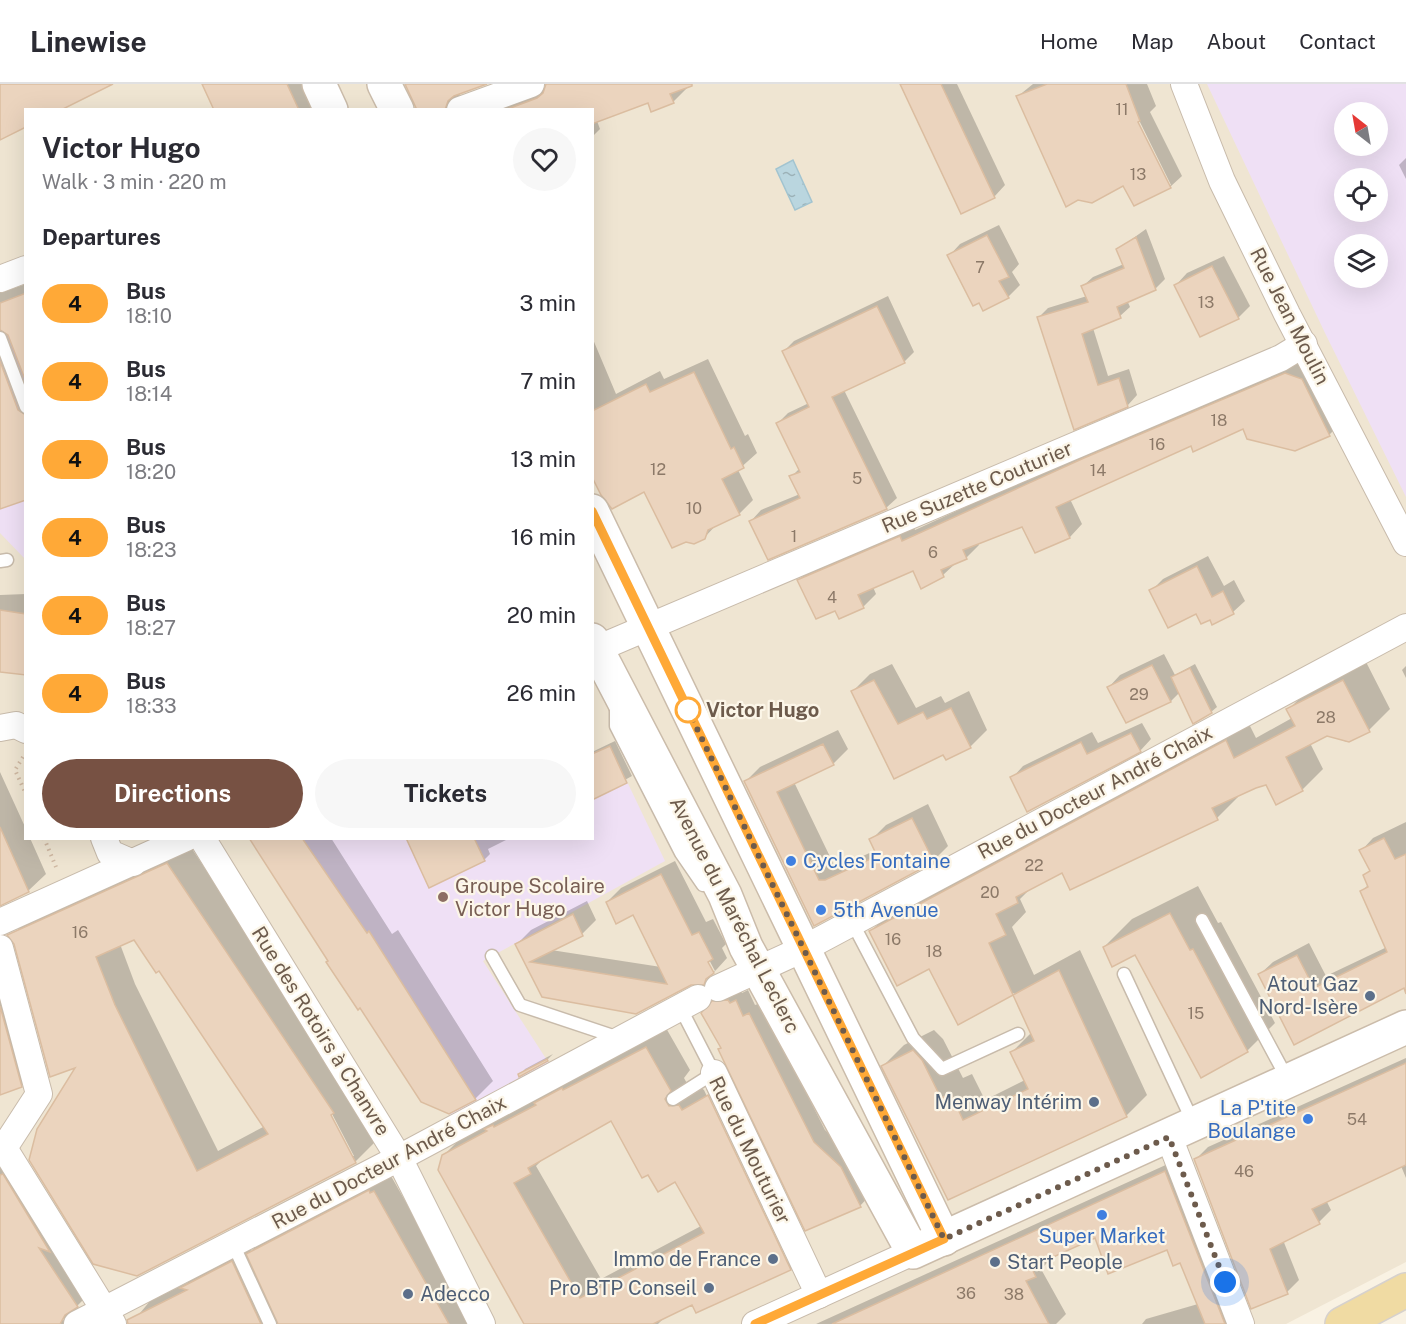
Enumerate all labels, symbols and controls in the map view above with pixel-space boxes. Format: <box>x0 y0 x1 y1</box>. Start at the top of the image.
text: Linewise <box>30 25 147 58</box>
text: Home <box>1040 29 1098 54</box>
text: Map <box>1131 29 1174 54</box>
text: About <box>1207 29 1266 54</box>
text: Contact <box>1299 29 1376 54</box>
house number: 11 <box>1115 100 1129 119</box>
north arrow <box>1334 102 1388 156</box>
map controls <box>1334 102 1388 288</box>
button: heart <box>513 128 576 191</box>
text: Victor Hugo <box>42 131 201 164</box>
house number: 13 <box>1130 165 1146 184</box>
button: locate <box>1334 168 1388 222</box>
text: Walk · 3 min · 220 m <box>42 170 226 194</box>
text: Departures <box>42 224 161 250</box>
button: layers <box>1334 234 1388 288</box>
street label: Rue Jean Moulin <box>1245 243 1335 389</box>
house number: 7 <box>975 258 985 277</box>
text: Bus <box>126 278 166 304</box>
text: 3 min <box>519 290 576 316</box>
text: 4 <box>68 291 82 316</box>
house number: 13 <box>1198 293 1214 312</box>
text: 18:10 <box>126 304 172 328</box>
text: Bus <box>126 356 166 382</box>
text: 7 min <box>520 368 576 394</box>
text: 4 <box>68 369 82 394</box>
text: 18:14 <box>126 382 172 406</box>
house number: 18 <box>1211 411 1227 430</box>
text: Bus <box>126 434 166 460</box>
house number: 16 <box>1149 435 1165 454</box>
street label: Rue Suzette Couturier <box>878 436 1076 538</box>
text: 13 min <box>511 446 576 472</box>
text: 4 <box>68 447 82 472</box>
text: 18:20 <box>126 460 176 484</box>
house number: 12 <box>650 460 666 479</box>
house number: 14 <box>1090 461 1106 480</box>
house number: 5 <box>852 469 862 488</box>
house number: 10 <box>686 499 702 518</box>
text: Bus <box>126 512 166 538</box>
text: 16 min <box>511 524 576 550</box>
text: 4 <box>68 525 82 550</box>
house number: 1 <box>791 527 797 546</box>
text: 18:23 <box>126 538 177 562</box>
house number: 6 <box>928 543 938 562</box>
house number: 4 <box>827 588 837 607</box>
text: Bus <box>126 590 166 616</box>
text: 20 min <box>507 602 576 628</box>
text: 4 <box>68 603 82 628</box>
text: 18:27 <box>126 616 176 640</box>
text: Bus <box>126 668 166 694</box>
text: 26 min <box>507 680 576 706</box>
text: 4 <box>68 681 82 706</box>
house number: 29 <box>1129 685 1149 704</box>
text: 18:33 <box>126 694 177 718</box>
marker: Victor Hugo <box>675 697 701 723</box>
place label: Victor Hugo <box>706 698 819 722</box>
house number: 28 <box>1316 708 1336 727</box>
street label: Rue du Docteur André Chaix <box>974 720 1216 864</box>
button: Directions <box>42 759 303 828</box>
button: Tickets <box>315 759 576 828</box>
street label: Avenue du Maréchal Leclerc <box>665 793 805 1037</box>
place label: Cycles Fontaine <box>803 849 950 873</box>
marker: Cycles Fontaine <box>784 854 798 868</box>
house number: 22 <box>1024 856 1044 875</box>
place label: Groupe Scolaire Victor Hugo <box>455 874 605 921</box>
house number: 20 <box>980 883 1000 902</box>
marker: Groupe Scolaire Victor Hugo <box>436 890 450 904</box>
place label: 5th Avenue <box>833 898 939 922</box>
marker: 5th Avenue <box>814 903 828 917</box>
street label: Rue des Rotoirs à Chanvre <box>247 922 395 1140</box>
house number: 16 <box>72 923 88 942</box>
house number: 16 <box>885 930 901 949</box>
house number: 18 <box>926 942 942 961</box>
place label: Atout Gaz Nord-Isère <box>1259 972 1358 1019</box>
marker: Atout Gaz Nord-Isère <box>1363 989 1377 1003</box>
house number: 15 <box>1188 1004 1204 1023</box>
street label: Rue du Mouturier <box>704 1072 796 1228</box>
street label: Rue du Docteur André Chaix <box>268 1090 510 1234</box>
place label: Menway Intérim <box>935 1090 1082 1114</box>
marker: Menway Intérim <box>1087 1095 1101 1109</box>
place label: La P'tite Boulange <box>1207 1096 1296 1143</box>
house number: 54 <box>1347 1110 1367 1129</box>
marker: La P'tite Boulange <box>1301 1112 1315 1126</box>
house number: 46 <box>1234 1162 1254 1181</box>
marker: Super Market <box>1095 1208 1109 1222</box>
place label: Super Market <box>1039 1224 1166 1248</box>
place label: Immo de France <box>613 1247 761 1271</box>
place label: Start People <box>1007 1250 1123 1274</box>
marker: Immo de France <box>766 1252 780 1266</box>
marker: Start People <box>988 1255 1002 1269</box>
your location <box>1210 1267 1240 1297</box>
place label: Pro BTP Conseil <box>549 1276 697 1300</box>
marker: Pro BTP Conseil <box>702 1281 716 1295</box>
place label: Adecco <box>420 1282 490 1306</box>
house number: 36 <box>956 1284 976 1303</box>
house number: 38 <box>1004 1285 1024 1304</box>
marker: Adecco <box>401 1287 415 1301</box>

